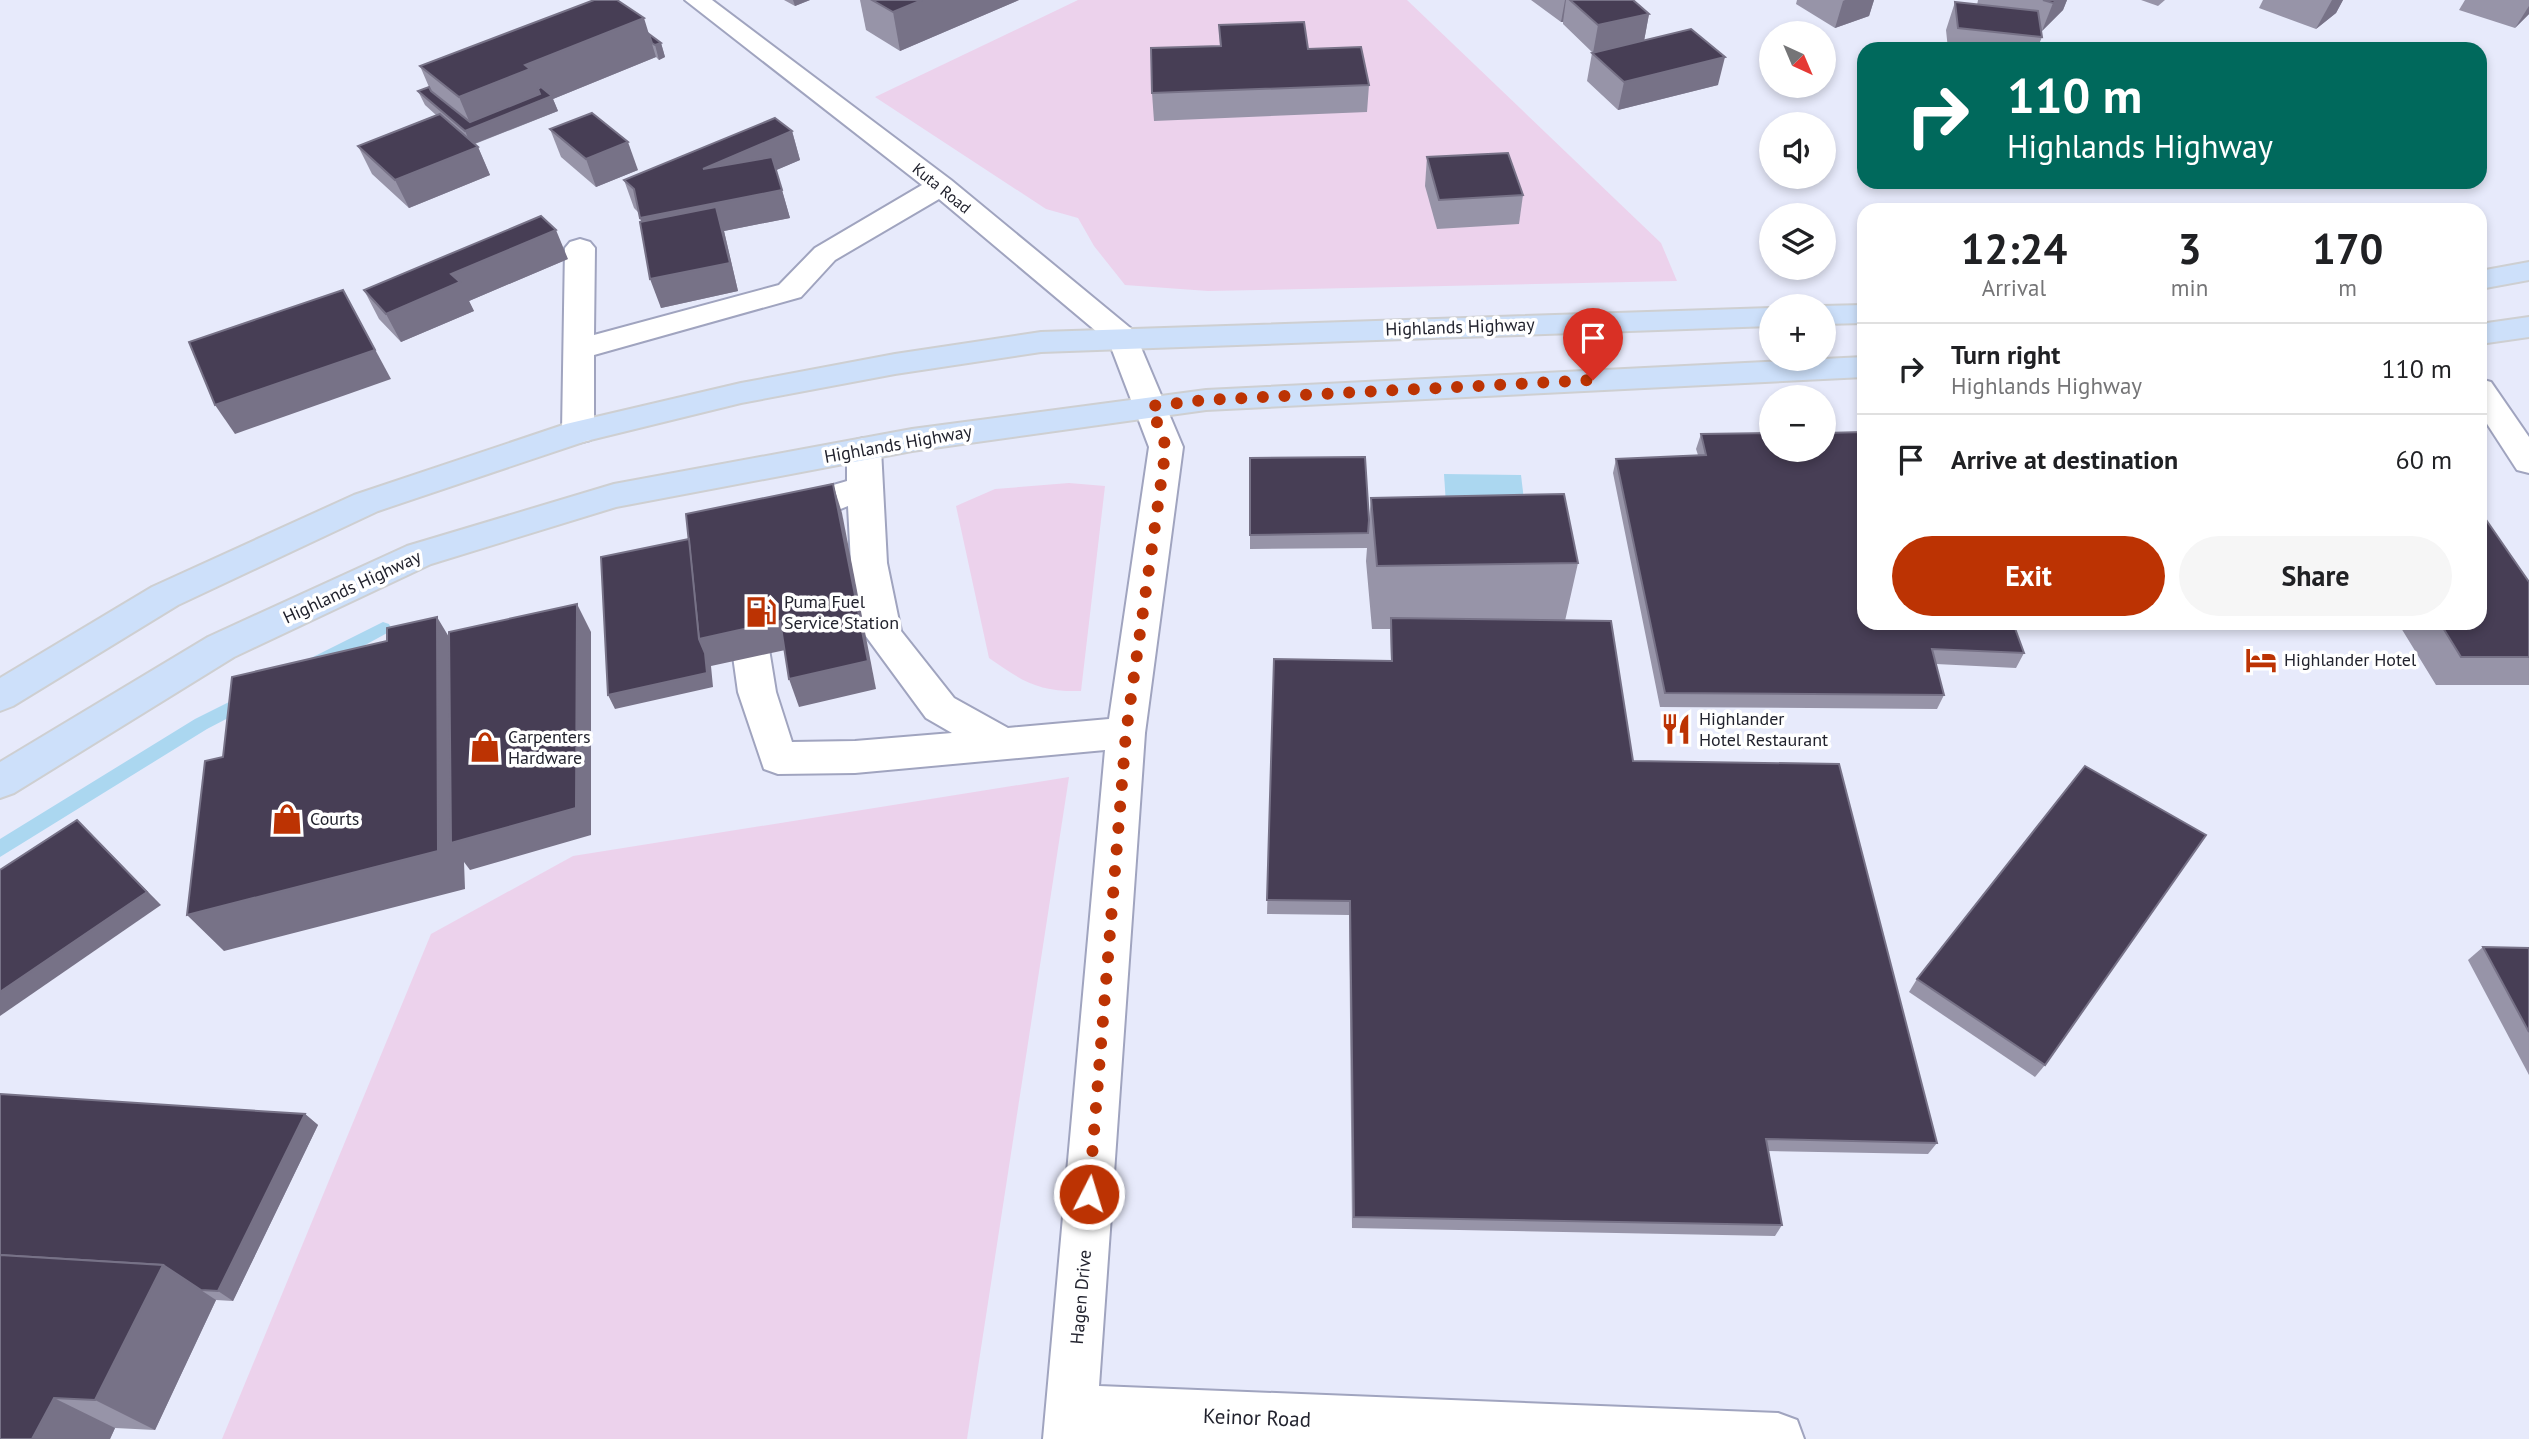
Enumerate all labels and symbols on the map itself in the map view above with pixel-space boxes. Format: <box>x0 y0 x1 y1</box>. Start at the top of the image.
north arrow <box>1759 21 1836 98</box>
street label: Kuta Road <box>909 158 975 218</box>
pin <box>1563 308 1623 380</box>
street label: Highlands Highway <box>1385 312 1536 341</box>
street label: Highlands Highway <box>822 419 974 468</box>
street label: Highlands Highway <box>279 544 425 629</box>
place label: Puma Fuel Service Station <box>784 590 899 634</box>
fuel station icon: Puma Fuel Service Station <box>744 595 778 629</box>
hotel icon: Highlander Hotel <box>2244 643 2278 677</box>
place label: Highlander Hotel <box>2284 648 2417 671</box>
place label: Highlander Hotel Restaurant <box>1699 707 1828 751</box>
restaurant icon: Highlander Hotel Restaurant <box>1659 712 1693 746</box>
place label: Carpenters Hardware <box>508 725 591 769</box>
shop icon: Carpenters Hardware <box>468 730 502 764</box>
shop icon: Courts <box>270 802 304 836</box>
place label: Courts <box>310 807 359 830</box>
position arrow <box>1052 1157 1126 1231</box>
street label: Hagen Drive <box>1065 1249 1096 1345</box>
street label: Keinor Road <box>1203 1402 1311 1433</box>

